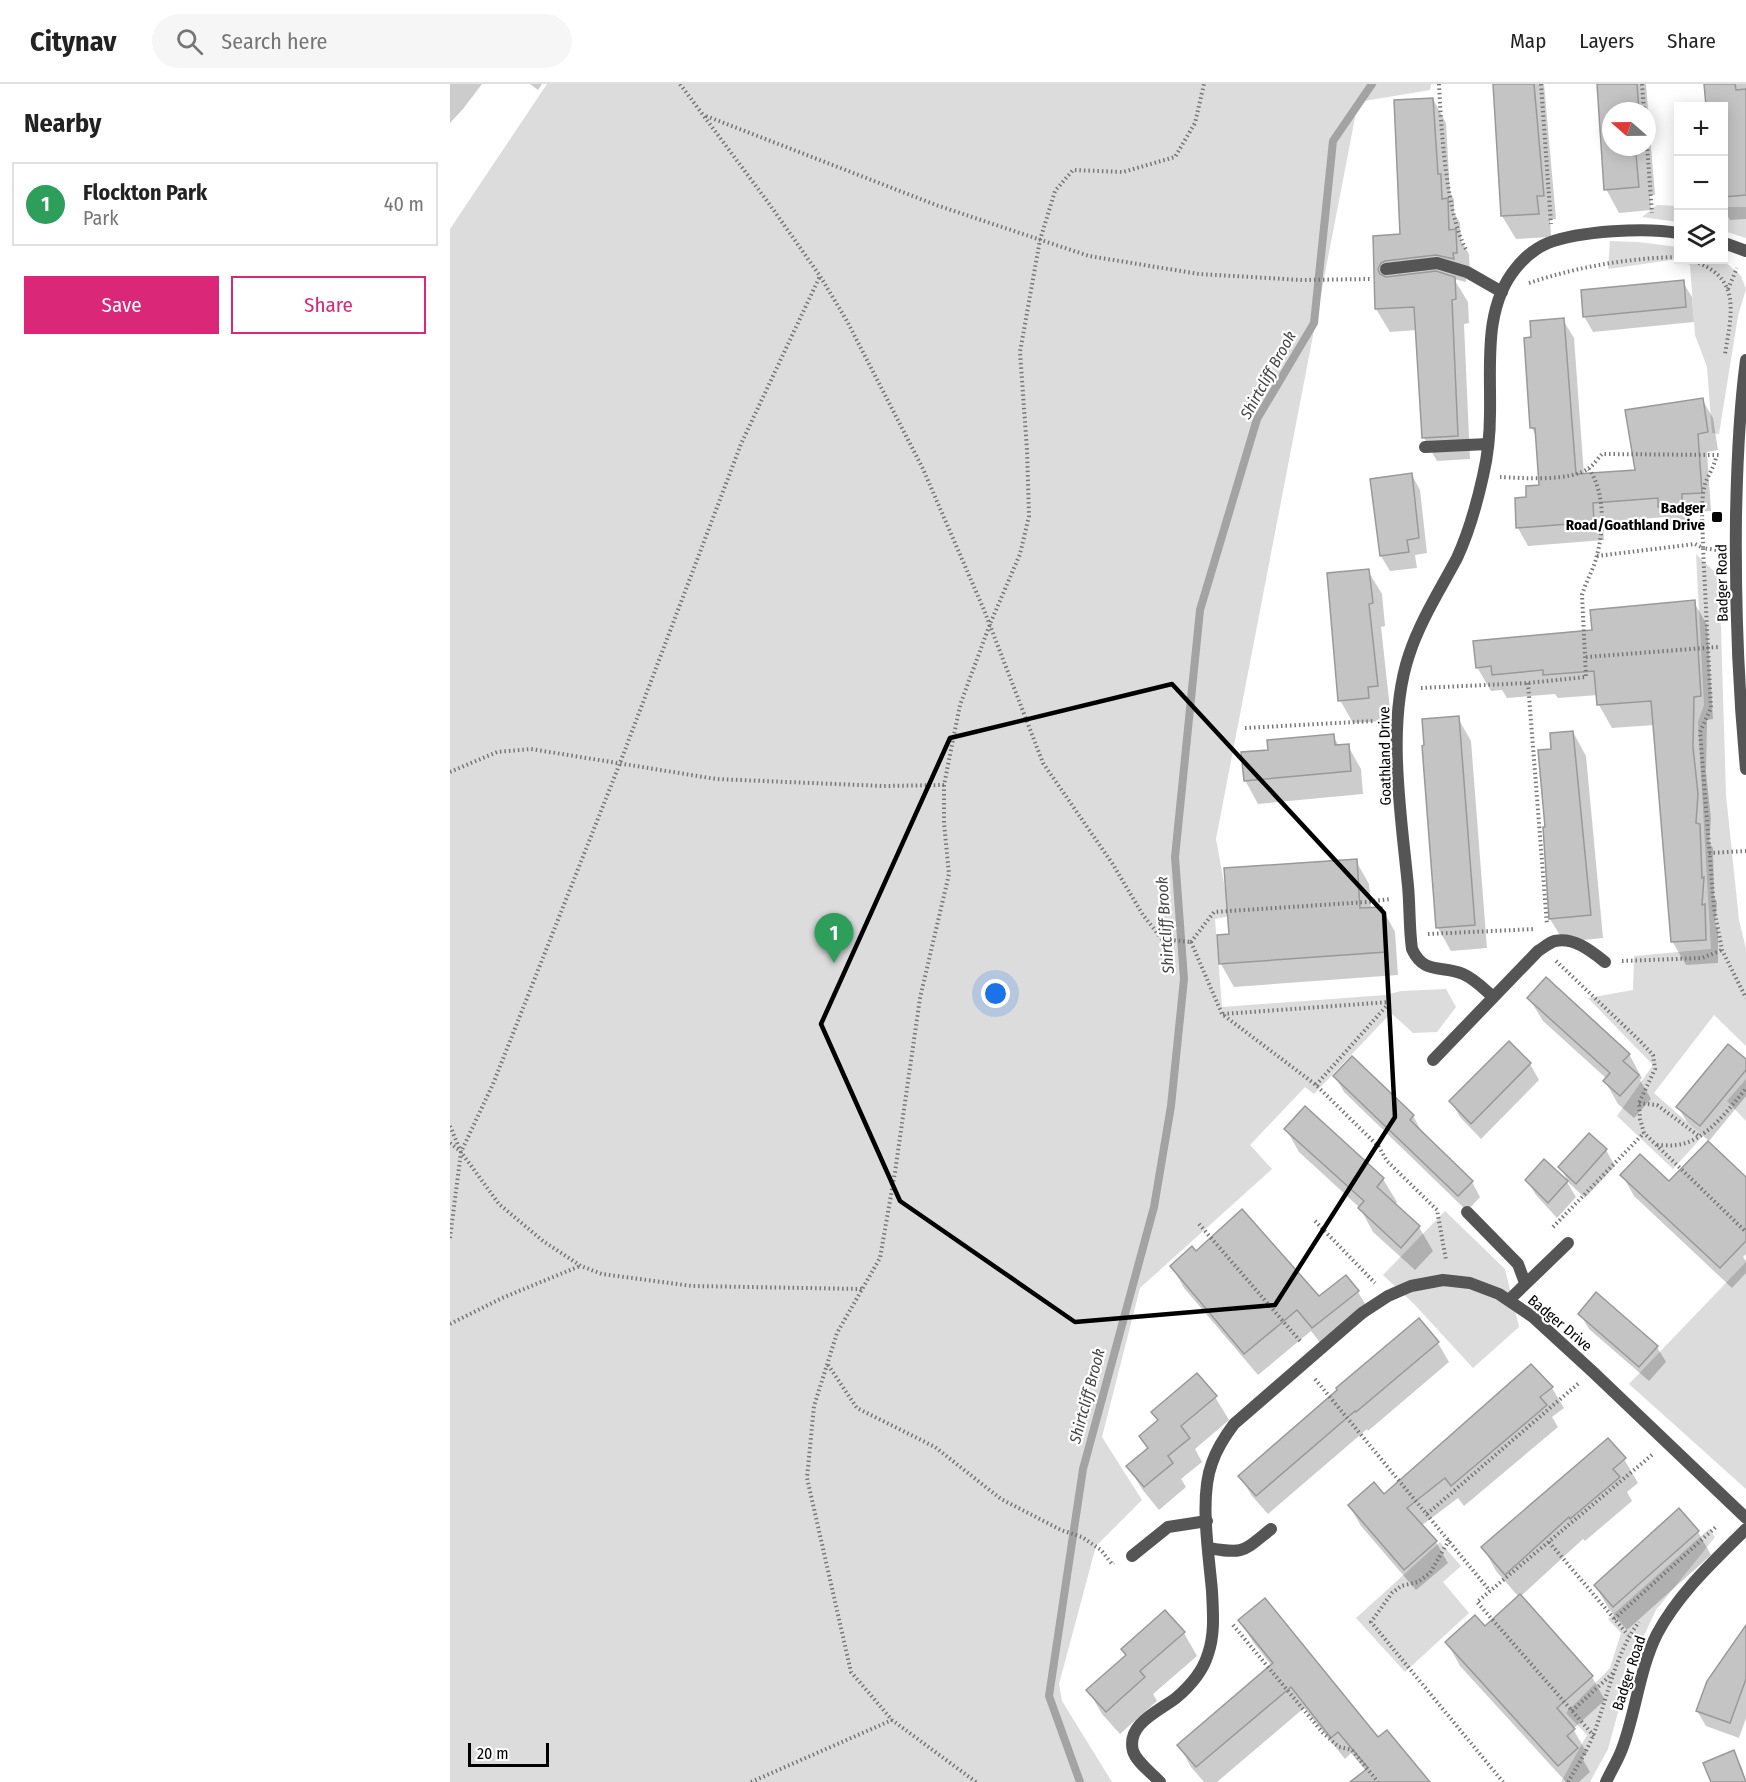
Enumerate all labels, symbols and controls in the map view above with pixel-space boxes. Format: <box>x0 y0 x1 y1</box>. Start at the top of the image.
search box <box>152 14 572 68</box>
text: Citynav <box>30 25 116 58</box>
icon: search <box>173 25 206 58</box>
text: Search here <box>221 28 327 55</box>
text: Map <box>1510 28 1546 54</box>
text: Layers <box>1579 28 1634 54</box>
text: Share <box>1667 28 1716 54</box>
north arrow <box>1602 102 1656 156</box>
map controls <box>1674 102 1728 264</box>
button: + <box>1674 102 1728 156</box>
text: Nearby <box>24 108 101 139</box>
button: − <box>1674 156 1728 210</box>
text: Flockton Park <box>83 179 207 206</box>
text: 1 <box>41 192 50 216</box>
text: 40 m <box>384 192 424 216</box>
text: Park <box>83 206 119 230</box>
button: layers <box>1674 210 1728 264</box>
button: Save <box>24 276 219 334</box>
button: Share <box>231 276 426 334</box>
water label: Shirtcliff Brook <box>1236 328 1300 423</box>
place label: Badger Road/Goathland Drive <box>1566 499 1705 534</box>
marker: Badger Road/Goathland Drive <box>1710 510 1724 524</box>
street label: Badger Road <box>1712 544 1732 622</box>
street label: Goathland Drive <box>1375 706 1395 806</box>
water label: Shirtcliff Brook <box>1152 876 1178 975</box>
pin: 1 <box>814 914 854 963</box>
your location <box>981 979 1010 1008</box>
street label: Badger Drive <box>1524 1291 1596 1355</box>
water label: Shirtcliff Brook <box>1065 1346 1109 1446</box>
street label: Badger Road <box>1608 1633 1650 1713</box>
scale bar <box>468 1740 549 1768</box>
text: 20 m <box>477 1744 508 1763</box>

